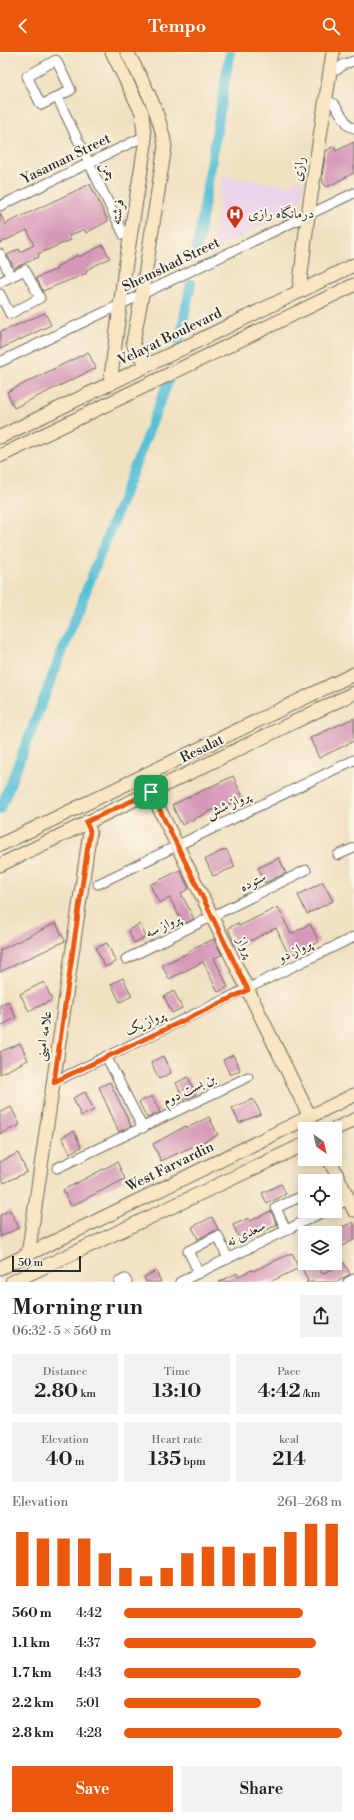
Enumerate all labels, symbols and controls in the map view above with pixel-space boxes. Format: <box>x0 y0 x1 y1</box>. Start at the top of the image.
icon: back <box>12 15 34 37</box>
text: Tempo <box>148 15 206 38</box>
icon: search <box>320 15 342 37</box>
street label: Yasaman Street <box>17 130 114 189</box>
street label: رازی <box>288 155 310 183</box>
street label: چمن <box>96 159 120 183</box>
street label: فرشته <box>107 198 129 226</box>
hospital icon: درمانگاه رازی <box>225 204 245 229</box>
place label: درمانگاه رازی <box>248 204 314 223</box>
street label: Shemshad Street <box>119 234 223 296</box>
street label: Velayat Boulevard <box>114 304 225 370</box>
street label: Resalat <box>177 731 227 767</box>
pin <box>134 775 168 809</box>
icon: arrive <box>140 781 162 803</box>
street label: پرواز شش <box>203 786 254 823</box>
street label: ستوده <box>237 868 269 896</box>
street label: پرواز سه <box>142 909 185 942</box>
street label: پرواز <box>231 932 258 962</box>
street label: پرواز دو <box>273 934 316 968</box>
street label: پرواز یک <box>122 1005 169 1040</box>
street label: علامه امینی <box>32 1010 56 1062</box>
street label: بن بست دوم <box>160 1069 220 1113</box>
north arrow <box>298 1122 342 1166</box>
map controls <box>298 1122 342 1270</box>
street label: West Farvardin <box>122 1138 218 1197</box>
button: locate <box>298 1174 342 1218</box>
street label: سعدی نه <box>224 1217 269 1251</box>
button: layers <box>298 1226 342 1270</box>
scale bar <box>12 1254 81 1273</box>
text: 50 m <box>18 1256 43 1270</box>
text: Morning run <box>12 1294 143 1321</box>
button: share <box>300 1295 342 1337</box>
text: 06:32 · 5 × 560 m <box>12 1323 111 1339</box>
text: Distance <box>43 1365 87 1379</box>
text: Time <box>164 1365 190 1379</box>
text: Pace <box>277 1365 301 1379</box>
text: 2.80 <box>34 1379 78 1404</box>
text: 13:10 <box>153 1379 201 1404</box>
text: 4:42 <box>258 1379 301 1404</box>
text: km <box>78 1387 96 1401</box>
text: /km <box>301 1387 320 1401</box>
text: Elevation <box>41 1433 89 1447</box>
text: Heart rate <box>152 1433 202 1447</box>
text: kcal <box>279 1433 299 1447</box>
text: 40 <box>46 1447 73 1472</box>
text: 135 <box>148 1447 181 1472</box>
text: 214 <box>272 1447 306 1472</box>
text: m <box>73 1455 84 1469</box>
text: bpm <box>181 1455 206 1469</box>
text: Elevation <box>12 1494 68 1510</box>
text: 261–268 m <box>277 1494 342 1510</box>
text: 560 m <box>12 1605 52 1621</box>
text: 4:42 <box>76 1605 102 1621</box>
text: 1.1 km <box>12 1635 50 1651</box>
text: 4:37 <box>76 1635 100 1651</box>
text: 1.7 km <box>12 1665 52 1681</box>
text: 4:43 <box>76 1665 102 1681</box>
text: 2.2 km <box>12 1695 54 1711</box>
text: 5:01 <box>76 1695 100 1711</box>
text: 2.8 km <box>12 1725 54 1741</box>
text: 4:28 <box>76 1725 102 1741</box>
button: Save <box>12 1766 173 1812</box>
button: Share <box>181 1766 342 1812</box>

